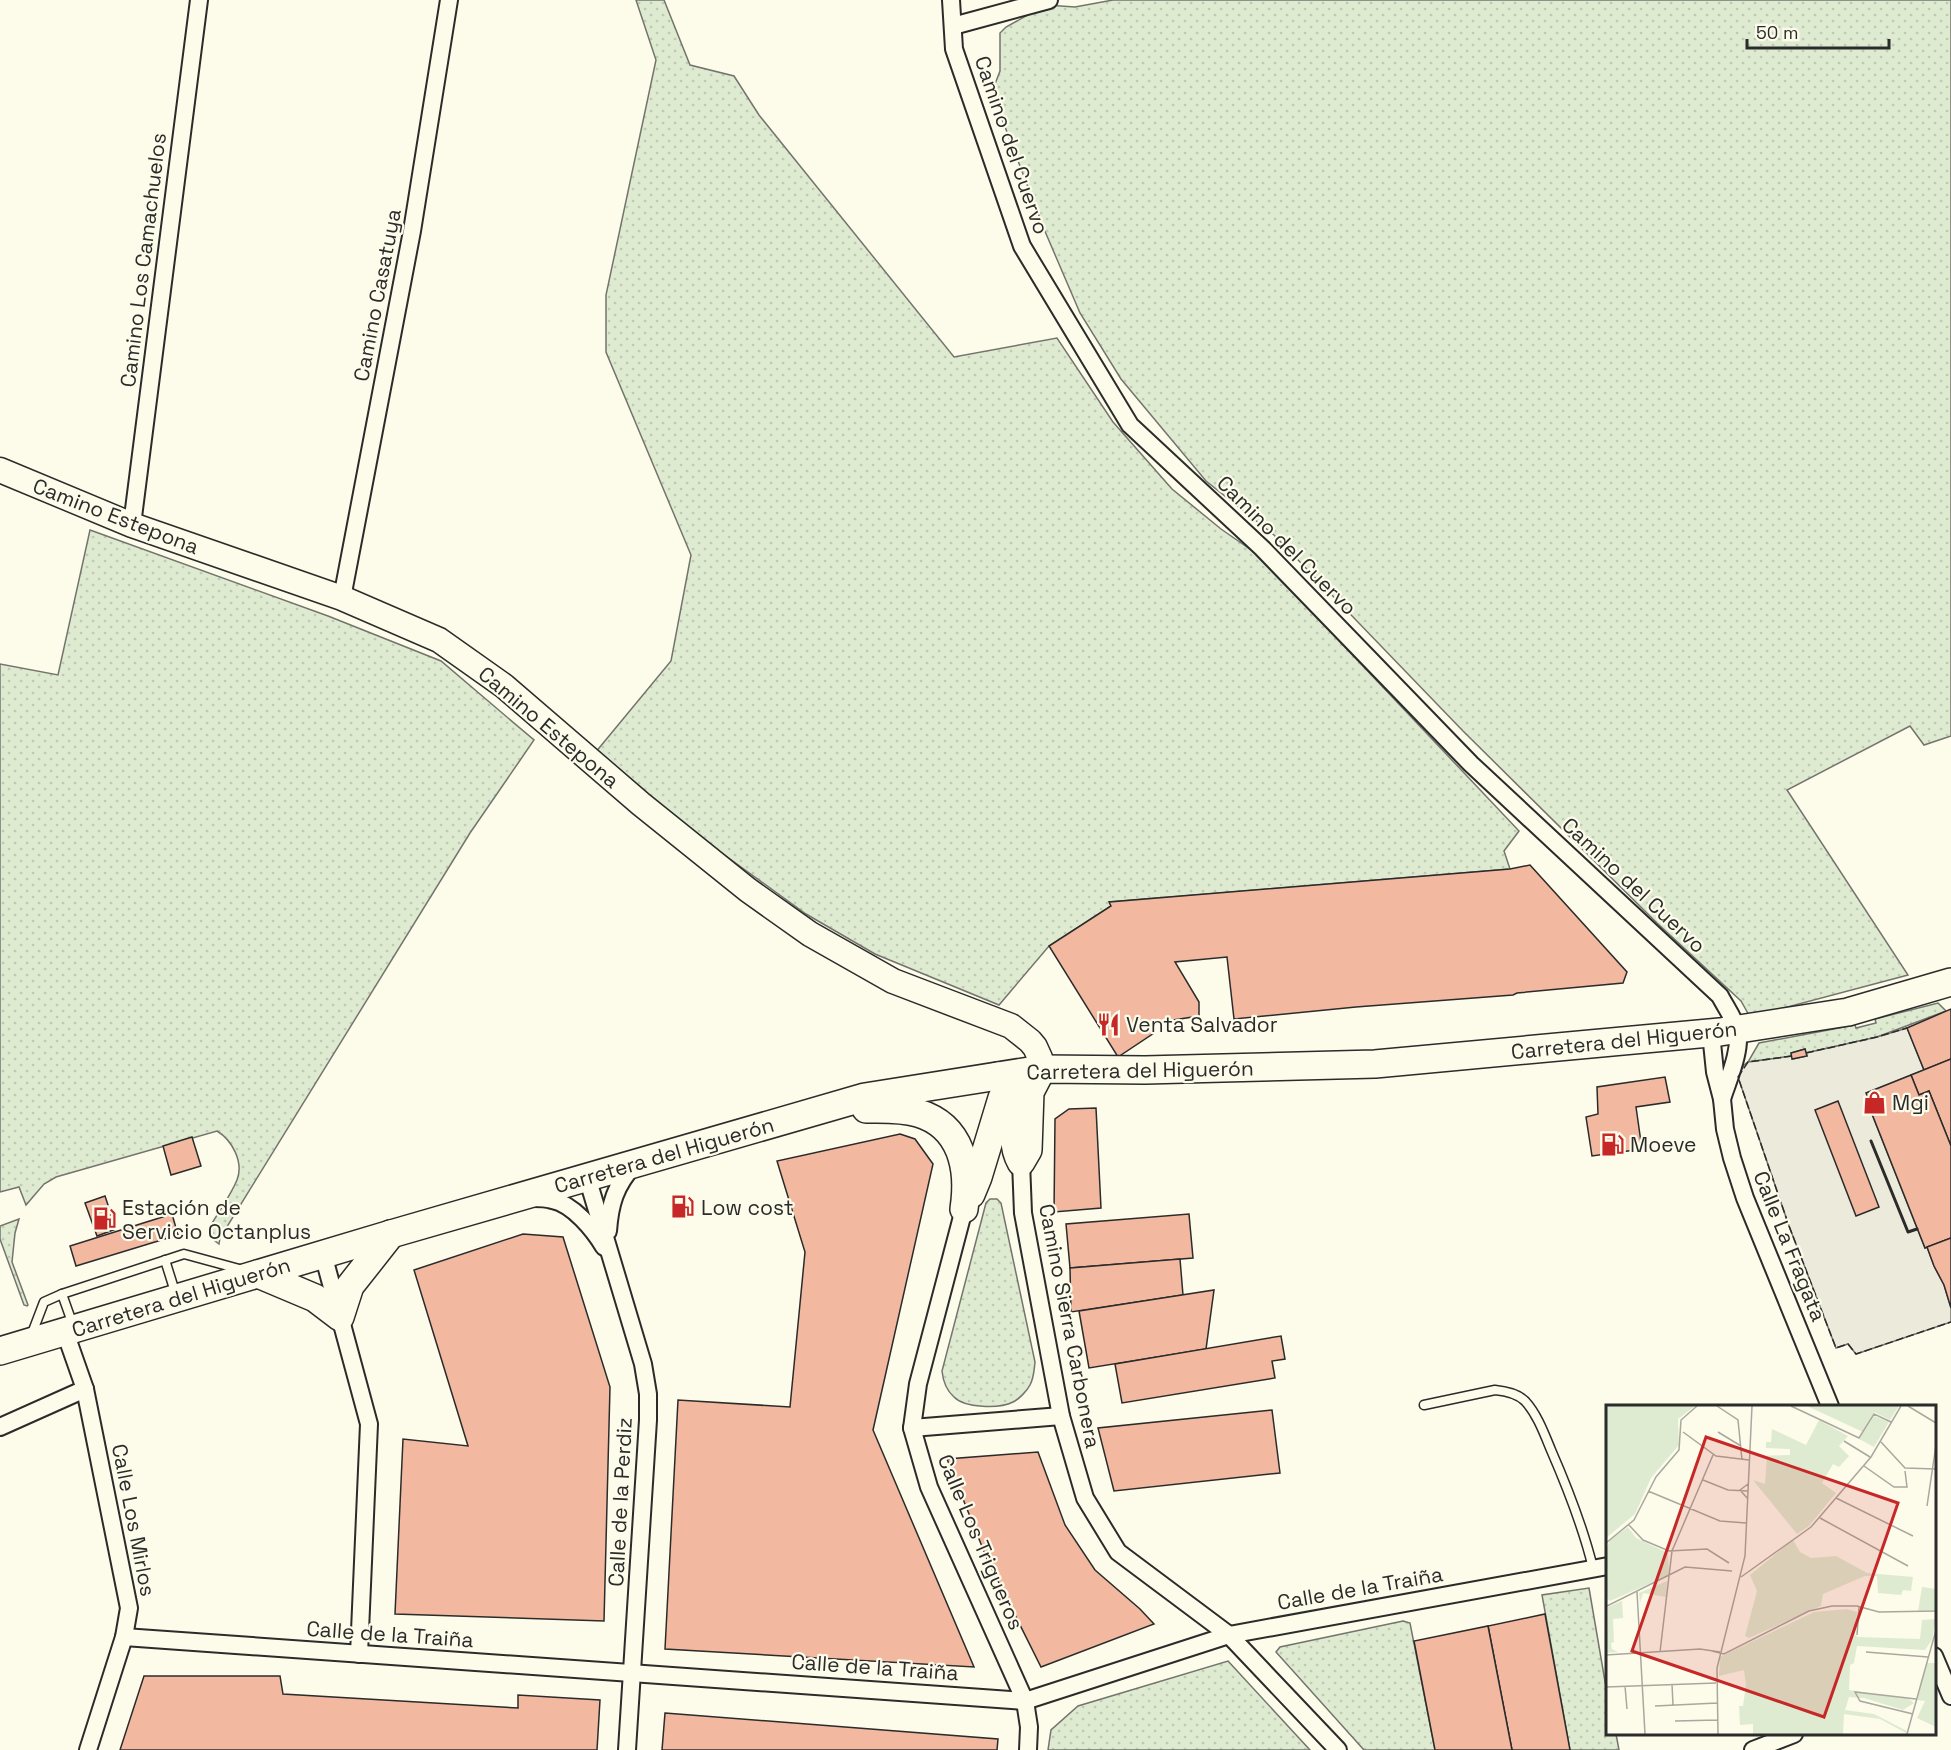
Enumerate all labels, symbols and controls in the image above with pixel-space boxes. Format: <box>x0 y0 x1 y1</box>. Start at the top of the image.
scale bar <box>1747 12 1890 50</box>
text: 50 m <box>1756 21 1798 44</box>
street label: Camino del Cuervo <box>969 52 1055 238</box>
street label: Camino Los Camachuelos <box>114 131 172 389</box>
street label: Camino Casatuya <box>347 206 407 384</box>
street label: Camino del Cuervo <box>1211 469 1363 621</box>
street label: Camino Estepona <box>29 472 203 560</box>
street label: Camino Estepona <box>473 660 625 794</box>
street label: Camino del Cuervo <box>1556 811 1712 959</box>
restaurant icon: Venta Salvador <box>1095 1011 1121 1037</box>
place label: Venta Salvador <box>1126 1011 1278 1038</box>
street label: Carretera del Higuerón <box>1510 1015 1738 1065</box>
street label: Carretera del Higuerón <box>1026 1055 1254 1085</box>
shop icon: Mgi <box>1861 1089 1887 1115</box>
place label: Mgi <box>1892 1089 1929 1116</box>
street label: Carretera del Higuerón <box>551 1111 777 1199</box>
fuel station icon: Moeve <box>1599 1131 1625 1157</box>
place label: Moeve <box>1630 1131 1696 1158</box>
street label: Calle La Fragata <box>1748 1167 1832 1325</box>
place label: Estación de Servicio Octanplus <box>122 1194 311 1245</box>
fuel station icon: Low cost <box>670 1194 696 1220</box>
place label: Low cost <box>701 1194 793 1221</box>
street label: Camino Sierra Carbonera <box>1033 1202 1107 1450</box>
fuel station icon: Estación de Servicio Octanplus <box>91 1206 117 1232</box>
street label: Carretera del Higuerón <box>68 1251 294 1343</box>
inset map <box>1606 1405 1936 1735</box>
street label: Calle de la Perdiz <box>602 1417 638 1587</box>
street label: Calle Los Mirlos <box>106 1441 162 1599</box>
street label: Calle Los Trigueros <box>932 1450 1030 1634</box>
street label: Calle de la Traiña <box>1275 1560 1445 1616</box>
street label: Calle de la Traiña <box>305 1615 475 1653</box>
street label: Calle de la Traiña <box>790 1648 960 1686</box>

